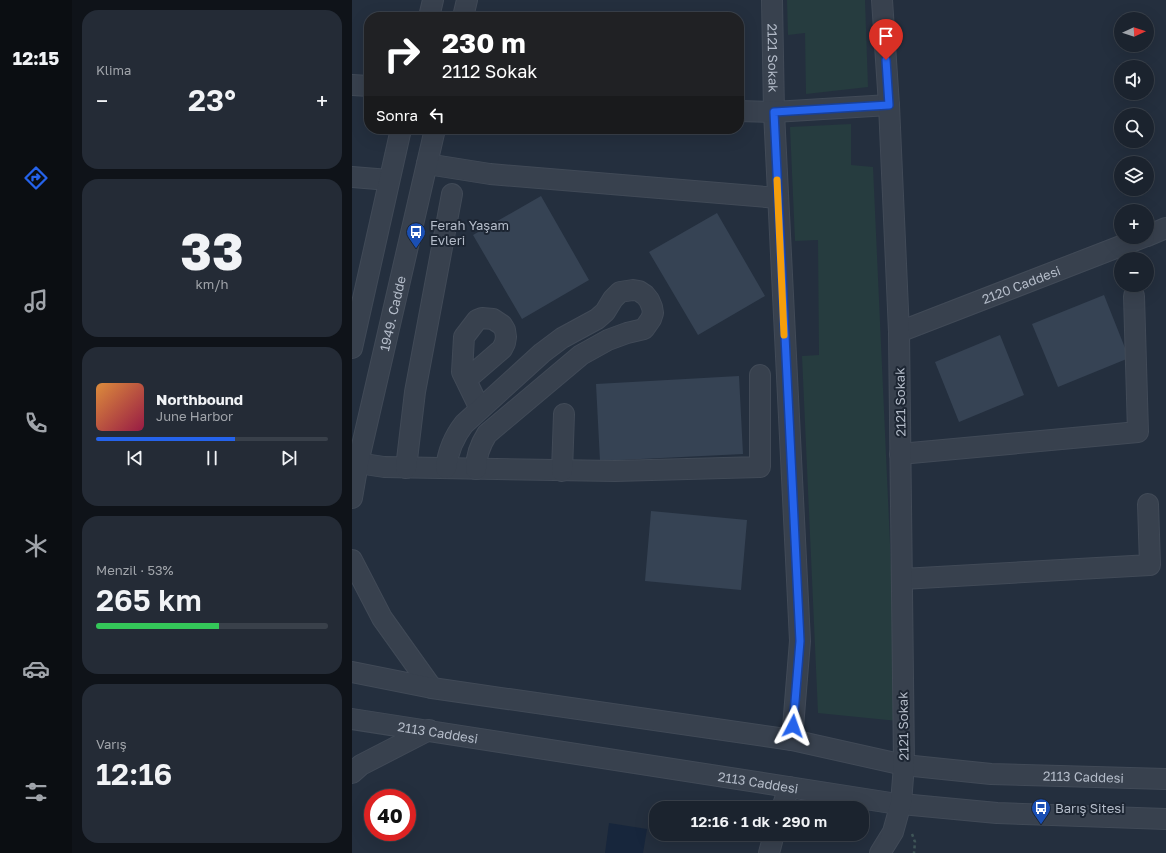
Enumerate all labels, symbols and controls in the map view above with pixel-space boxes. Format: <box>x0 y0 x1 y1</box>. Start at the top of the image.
north arrow <box>1114 12 1154 52</box>
map controls <box>1114 12 1154 292</box>
pin <box>869 19 903 60</box>
street label: 2121 Sokak <box>764 23 782 93</box>
icon: arrive <box>875 25 897 47</box>
text: 230 m <box>442 26 526 59</box>
icon: right <box>376 28 428 80</box>
text: 12:15 <box>13 47 59 69</box>
text: 2112 Sokak <box>442 60 538 82</box>
button: sound <box>1114 60 1154 100</box>
text: Klima <box>96 62 131 78</box>
text: 23° <box>188 82 236 118</box>
text: − <box>96 87 108 114</box>
text: + <box>316 87 328 114</box>
icon: left <box>426 104 448 126</box>
text: Sonra <box>376 106 418 124</box>
button: search <box>1114 108 1154 148</box>
button: layers <box>1114 156 1154 196</box>
icon: directions <box>22 164 50 192</box>
button: + <box>1114 204 1154 244</box>
place label: Ferah Yaşam Evleri <box>430 217 509 248</box>
text: 33 <box>180 219 244 281</box>
bus stop icon: Ferah Yaşam Evleri <box>405 221 427 249</box>
button: − <box>1114 252 1154 292</box>
street label: 2120 Caddesi <box>980 262 1063 307</box>
street label: 1949. Cadde <box>376 274 409 353</box>
text: km/h <box>195 276 229 292</box>
icon: music <box>22 287 50 315</box>
street label: 2121 Sokak <box>891 367 909 437</box>
text: Northbound <box>156 390 243 408</box>
text: June Harbor <box>156 408 233 424</box>
icon: phone <box>22 409 50 437</box>
icon: previous <box>124 447 146 469</box>
icon: pause <box>201 447 223 469</box>
icon: next <box>278 447 300 469</box>
icon: climate <box>22 532 50 560</box>
text: Menzil · 53% <box>96 562 173 578</box>
text: 265 km <box>96 582 202 618</box>
icon: car <box>22 655 50 683</box>
street label: 2121 Sokak <box>894 691 912 761</box>
position arrow <box>772 705 814 747</box>
street label: 2113 Caddesi <box>397 718 479 747</box>
text: Varış <box>96 736 127 752</box>
text: 12:16 <box>96 756 172 792</box>
street label: 2113 Caddesi <box>1043 767 1124 786</box>
street label: 2113 Caddesi <box>717 768 799 796</box>
icon: filters <box>22 778 50 806</box>
speed limit sign: 40 <box>364 789 416 841</box>
bus stop icon: Barış Sitesi <box>1030 797 1052 825</box>
place label: Barış Sitesi <box>1055 800 1125 816</box>
text: 12:16 · 1 dk · 290 m <box>691 812 827 830</box>

